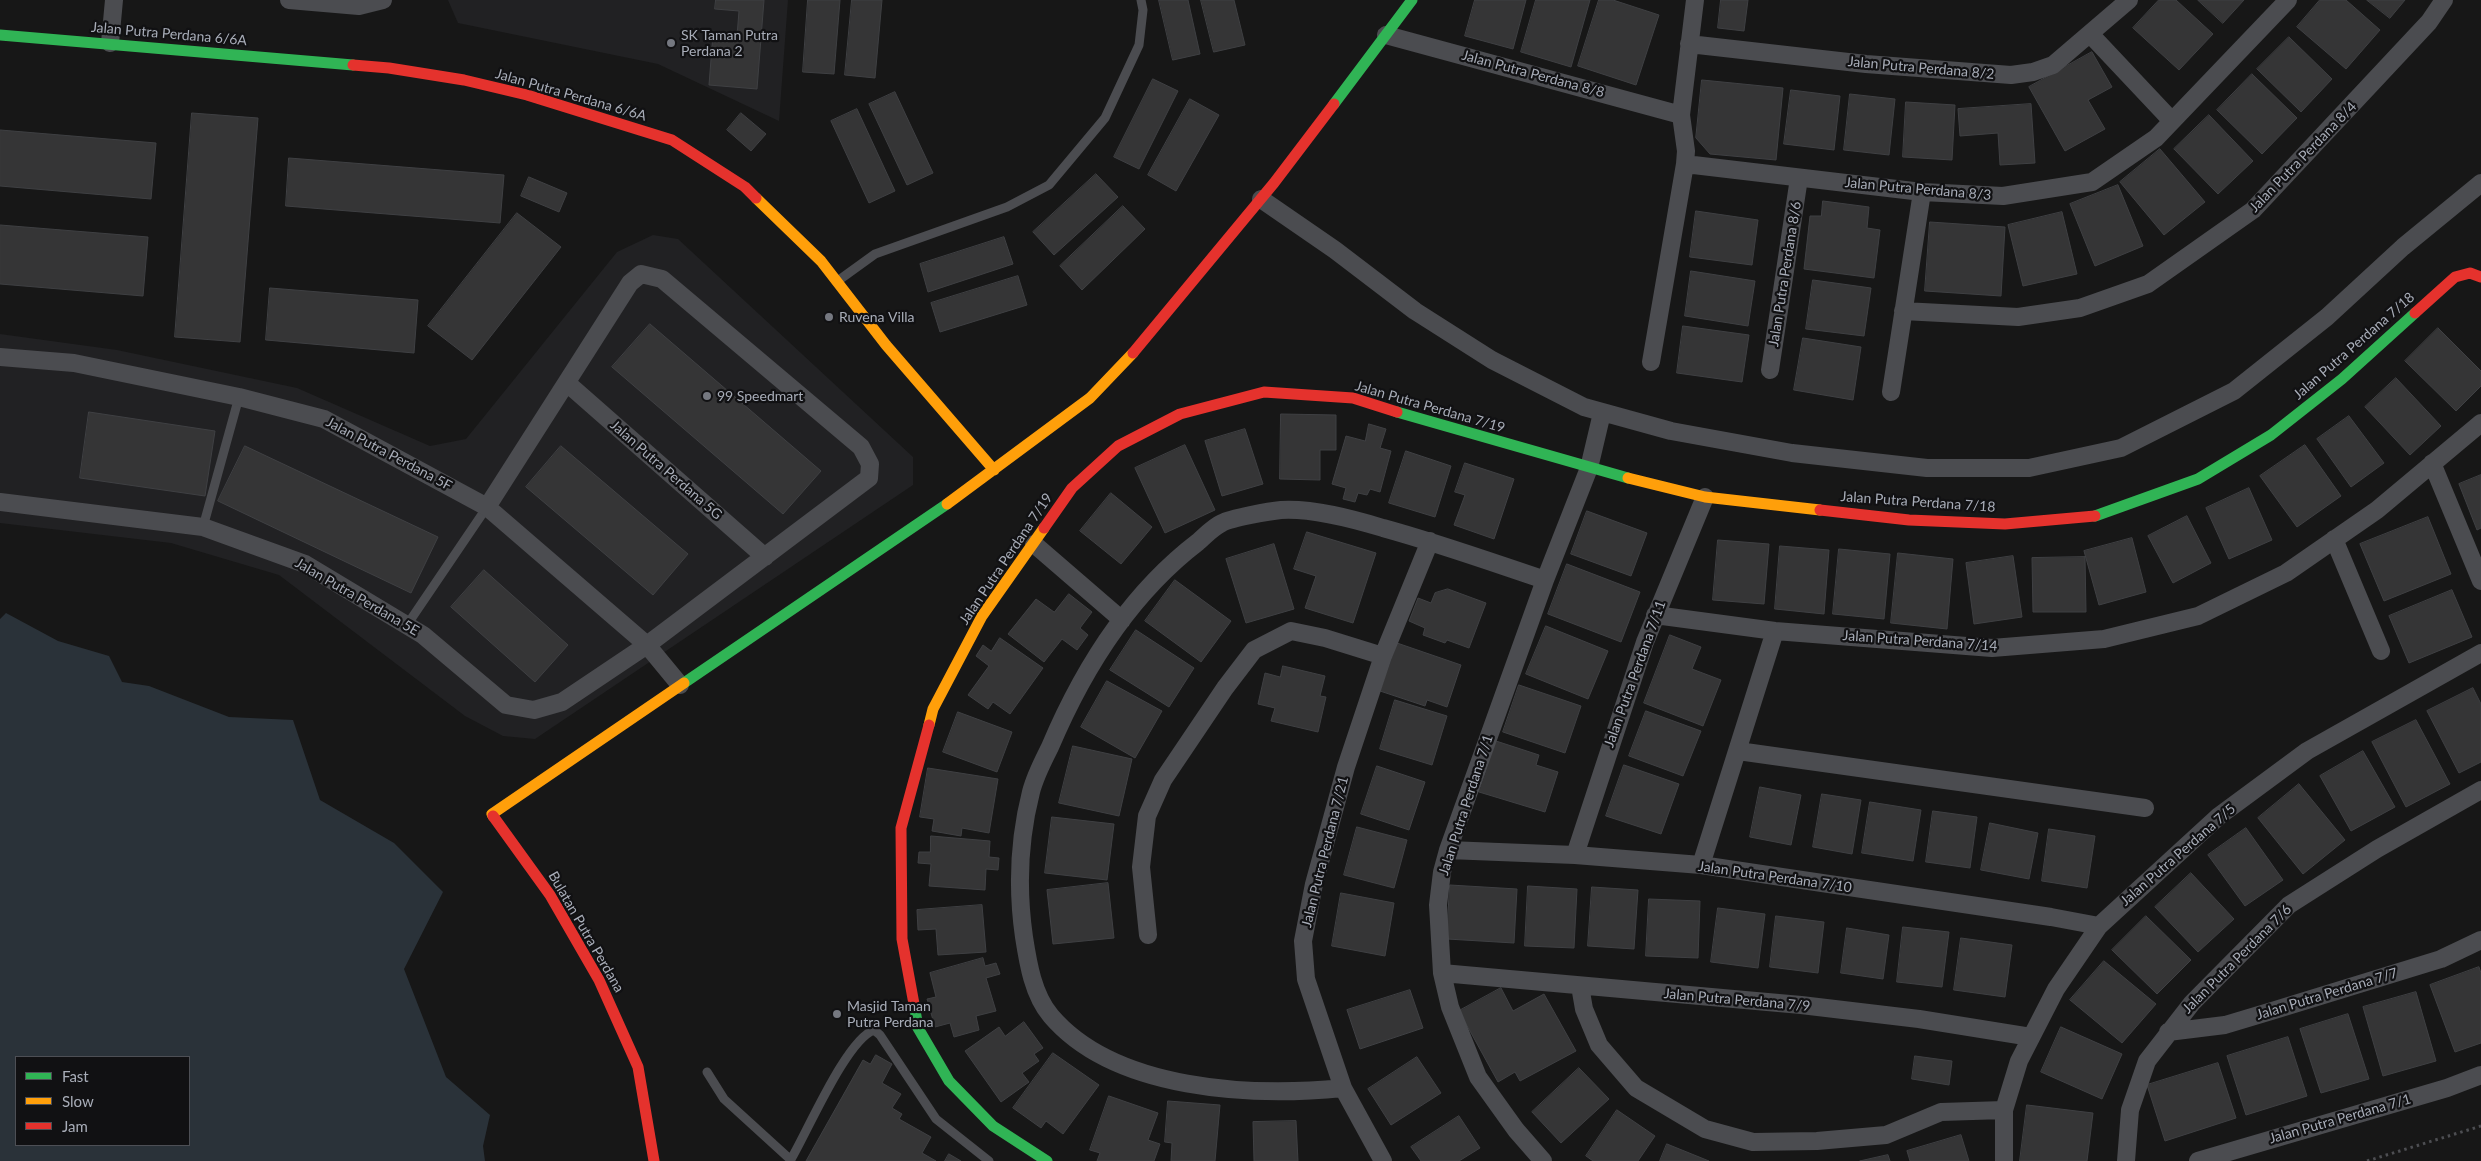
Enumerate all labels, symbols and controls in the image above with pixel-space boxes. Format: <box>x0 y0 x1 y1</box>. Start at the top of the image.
street label: Jalan Putra Perdana 6/6A <box>90 19 248 49</box>
place label: SK Taman Putra Perdana 2 <box>681 27 778 59</box>
marker: SK Taman Putra Perdana 2 <box>665 37 677 49</box>
street label: Jalan Putra Perdana 8/8 <box>1460 47 1606 101</box>
street label: Jalan Putra Perdana 8/2 <box>1847 53 1995 83</box>
street label: Jalan Putra Perdana 6/6A <box>494 65 648 125</box>
street label: Jalan Putra Perdana 8/4 <box>2246 98 2360 216</box>
street label: Jalan Putra Perdana 8/3 <box>1844 174 1992 204</box>
street label: Jalan Putra Perdana 8/6 <box>1765 200 1805 348</box>
street label: Jalan Putra Perdana 7/18 <box>2290 289 2418 403</box>
place label: Ruvena Villa <box>839 309 914 325</box>
marker: Ruvena Villa <box>823 311 835 323</box>
street label: Jalan Putra Perdana 7/19 <box>1353 378 1507 436</box>
place label: 99 Speedmart <box>717 388 803 404</box>
marker: 99 Speedmart <box>701 390 713 402</box>
street label: Jalan Putra Perdana 5F <box>323 414 455 494</box>
street label: Jalan Putra Perdana 5G <box>607 417 725 523</box>
street label: Jalan Putra Perdana 7/18 <box>1840 488 1996 516</box>
street label: Jalan Putra Perdana 7/19 <box>956 490 1056 628</box>
street label: Jalan Putra Perdana 5E <box>292 555 422 639</box>
street label: Jalan Putra Perdana 7/11 <box>1601 598 1669 750</box>
street label: Jalan Putra Perdana 7/14 <box>1842 627 1998 655</box>
street label: Jalan Putra Perdana 7/1 <box>1435 733 1497 877</box>
street label: Jalan Putra Perdana 7/21 <box>1298 775 1352 929</box>
street label: Jalan Putra Perdana 7/5 <box>2117 800 2239 910</box>
street label: Jalan Putra Perdana 7/10 <box>1697 858 1853 896</box>
street label: Bulatan Putra Perdana <box>545 869 627 995</box>
street label: Jalan Putra Perdana 7/6 <box>2179 901 2295 1017</box>
street label: Jalan Putra Perdana 7/7 <box>2254 964 2400 1024</box>
street label: Jalan Putra Perdana 7/9 <box>1663 985 1811 1015</box>
place label: Masjid Taman Putra Perdana <box>847 998 934 1030</box>
marker: Masjid Taman Putra Perdana <box>831 1008 843 1020</box>
legend <box>15 1056 190 1146</box>
text: Fast <box>62 1067 89 1085</box>
street label: Jalan Putra Perdana 7/1 <box>2267 1091 2413 1147</box>
text: Slow <box>62 1092 94 1110</box>
text: Jam <box>62 1117 88 1135</box>

